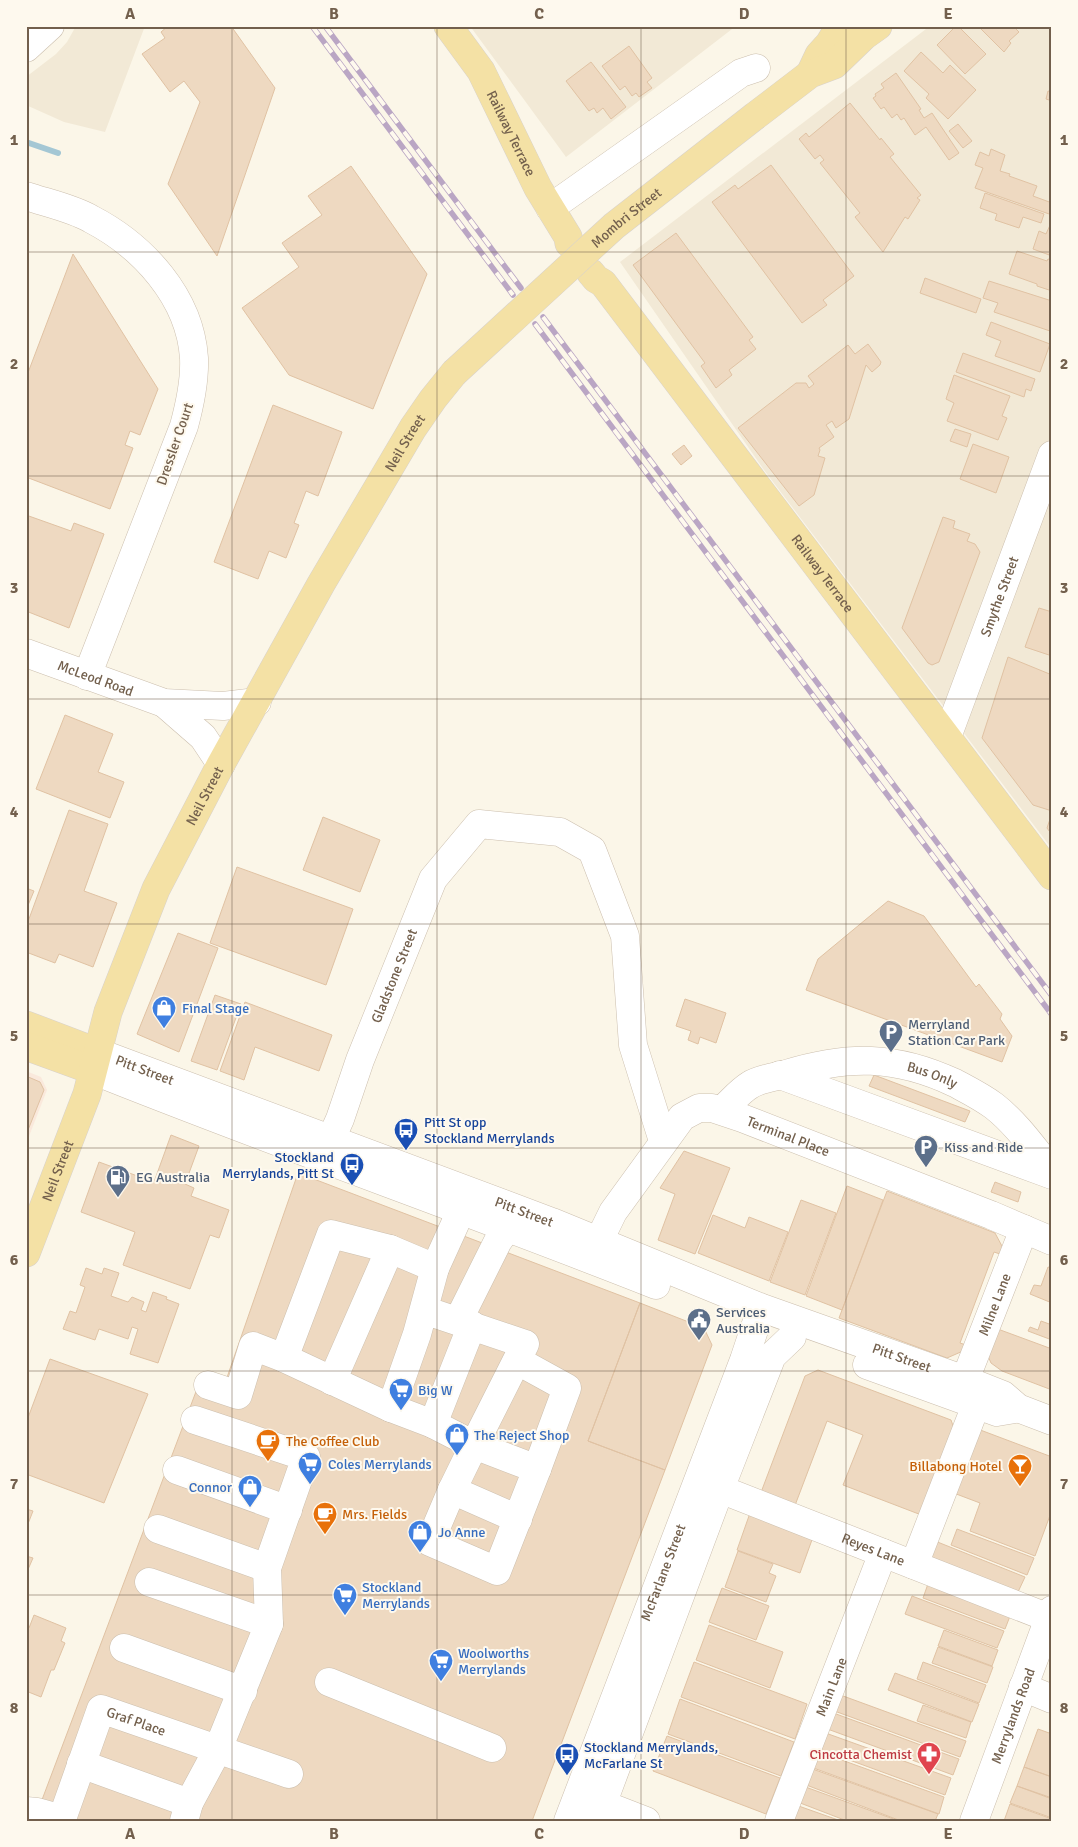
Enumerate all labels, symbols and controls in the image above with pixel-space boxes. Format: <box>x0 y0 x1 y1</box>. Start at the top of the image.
text: A <box>125 4 136 24</box>
text: B <box>329 4 339 24</box>
text: C <box>534 4 544 24</box>
text: D <box>739 4 750 24</box>
text: E <box>943 4 953 24</box>
street label: Railway Terrace <box>483 88 539 179</box>
text: 1 <box>10 130 19 150</box>
text: 1 <box>1060 130 1069 150</box>
street label: Mombri Street <box>587 184 665 251</box>
text: 2 <box>10 354 18 374</box>
text: 2 <box>1060 354 1068 374</box>
street label: Dressler Court <box>153 400 197 487</box>
street label: Neil Street <box>381 411 429 474</box>
street label: Railway Terrace <box>788 531 858 616</box>
street label: Smythe Street <box>977 554 1022 639</box>
text: 3 <box>10 578 18 598</box>
text: 3 <box>1060 578 1068 598</box>
street label: McLeod Road <box>55 657 136 700</box>
street label: Neil Street <box>182 763 227 828</box>
text: 4 <box>10 802 19 822</box>
text: 4 <box>1060 802 1069 822</box>
street label: Gladstone Street <box>367 926 421 1025</box>
shop icon: Final Stage <box>151 995 177 1029</box>
place label: Final Stage <box>182 1000 249 1017</box>
place label: Merryland Station Car Park <box>908 1016 1005 1049</box>
parking icon: Merryland Station Car Park <box>878 1019 904 1053</box>
text: 5 <box>10 1026 18 1046</box>
text: 5 <box>1060 1026 1068 1046</box>
street label: Pitt Street <box>113 1051 176 1089</box>
street label: Bus Only <box>905 1058 961 1092</box>
street label: Terminal Place <box>744 1112 832 1160</box>
place label: Pitt St opp Stockland Merrylands <box>424 1114 555 1147</box>
bus stop icon: Pitt St opp Stockland Merrylands <box>393 1117 419 1151</box>
parking icon: Kiss and Ride <box>913 1134 939 1168</box>
street label: Neil Street <box>38 1138 77 1204</box>
place label: Kiss and Ride <box>944 1139 1023 1156</box>
place label: Stockland Merrylands, Pitt St <box>222 1149 334 1182</box>
bus stop icon: Stockland Merrylands, Pitt St <box>339 1152 365 1186</box>
fuel station icon: EG Australia <box>105 1164 131 1198</box>
place label: EG Australia <box>136 1169 210 1186</box>
street label: Pitt Street <box>493 1193 556 1230</box>
text: 6 <box>10 1250 19 1270</box>
text: 6 <box>1060 1250 1069 1270</box>
street label: Milne Lane <box>975 1271 1014 1338</box>
place label: Services Australia <box>716 1304 770 1337</box>
public building icon: Services Australia <box>686 1307 712 1341</box>
street label: Pitt Street <box>870 1339 934 1376</box>
supermarket icon: Big W <box>388 1377 414 1411</box>
place label: Big W <box>418 1382 453 1399</box>
shop icon: The Reject Shop <box>444 1422 470 1456</box>
place label: The Reject Shop <box>474 1427 569 1444</box>
cafe icon: The Coffee Club <box>255 1428 281 1462</box>
place label: The Coffee Club <box>286 1433 380 1450</box>
supermarket icon: Coles Merrylands <box>297 1451 323 1485</box>
bar icon: Billabong Hotel <box>1007 1453 1033 1487</box>
place label: Coles Merrylands <box>328 1456 432 1473</box>
place label: Billabong Hotel <box>909 1458 1002 1475</box>
text: 7 <box>10 1474 19 1494</box>
shop icon: Connor <box>237 1474 263 1508</box>
text: 7 <box>1060 1474 1069 1494</box>
place label: Connor <box>189 1479 233 1496</box>
cafe icon: Mrs. Fields <box>312 1501 338 1535</box>
place label: Mrs. Fields <box>342 1506 407 1523</box>
shop icon: Jo Anne <box>407 1519 433 1553</box>
street label: McFarlane Street <box>637 1521 689 1623</box>
place label: Jo Anne <box>438 1524 485 1541</box>
street label: Reyes Lane <box>839 1529 907 1569</box>
place label: Stockland Merrylands <box>362 1579 430 1612</box>
supermarket icon: Stockland Merrylands <box>332 1582 358 1616</box>
place label: Woolworths Merrylands <box>458 1645 529 1678</box>
supermarket icon: Woolworths Merrylands <box>428 1648 454 1682</box>
street label: Main Lane <box>812 1655 850 1719</box>
street label: Merrylands Road <box>987 1666 1038 1766</box>
text: 8 <box>10 1698 19 1718</box>
text: 8 <box>1060 1698 1069 1718</box>
street label: Graf Place <box>104 1703 168 1739</box>
place label: Stockland Merrylands, McFarlane St <box>584 1739 718 1772</box>
pharmacy icon: Cincotta Chemist <box>916 1741 942 1775</box>
bus stop icon: Stockland Merrylands, McFarlane St <box>554 1742 580 1776</box>
place label: Cincotta Chemist <box>809 1746 912 1763</box>
text: A <box>125 1824 136 1844</box>
text: B <box>329 1824 339 1844</box>
text: C <box>534 1824 544 1844</box>
text: D <box>739 1824 750 1844</box>
text: E <box>943 1824 953 1844</box>

